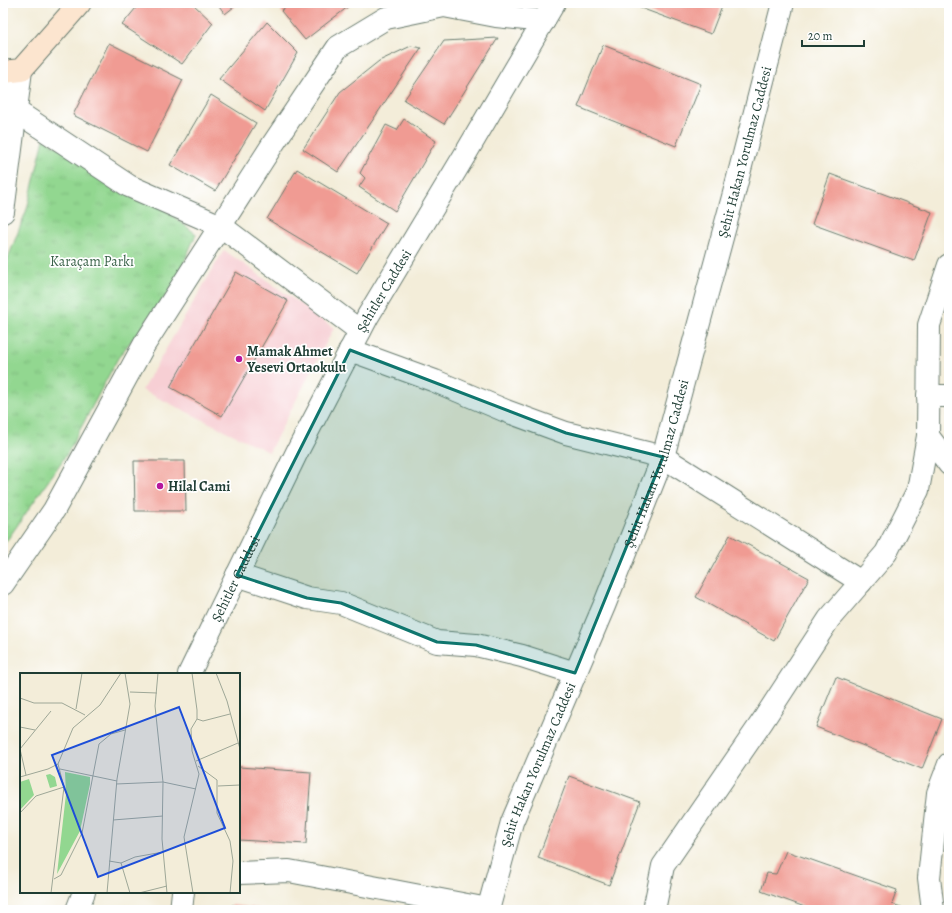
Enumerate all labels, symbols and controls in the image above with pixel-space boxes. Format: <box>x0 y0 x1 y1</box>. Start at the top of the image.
scale bar <box>802 22 864 48</box>
text: 20 m <box>808 28 832 44</box>
street label: Şehit Hakan Yorulmaz Caddesi <box>713 64 776 240</box>
street label: Şehitler Caddesi <box>352 246 416 336</box>
park label: Karaçam Parkı <box>50 252 134 271</box>
place label: Mamak Ahmet Yesevi Ortaokulu <box>246 342 347 377</box>
marker: Mamak Ahmet Yesevi Ortaokulu <box>234 354 244 364</box>
street label: Şehit Hakan Yorulmaz Caddesi <box>619 377 693 550</box>
place label: Hilal Cami <box>168 477 230 496</box>
marker: Hilal Cami <box>155 481 165 491</box>
street label: Şehitler Caddesi <box>206 532 264 625</box>
inset map <box>20 673 240 893</box>
street label: Şehit Hakan Yorulmaz Caddesi <box>496 679 580 849</box>

